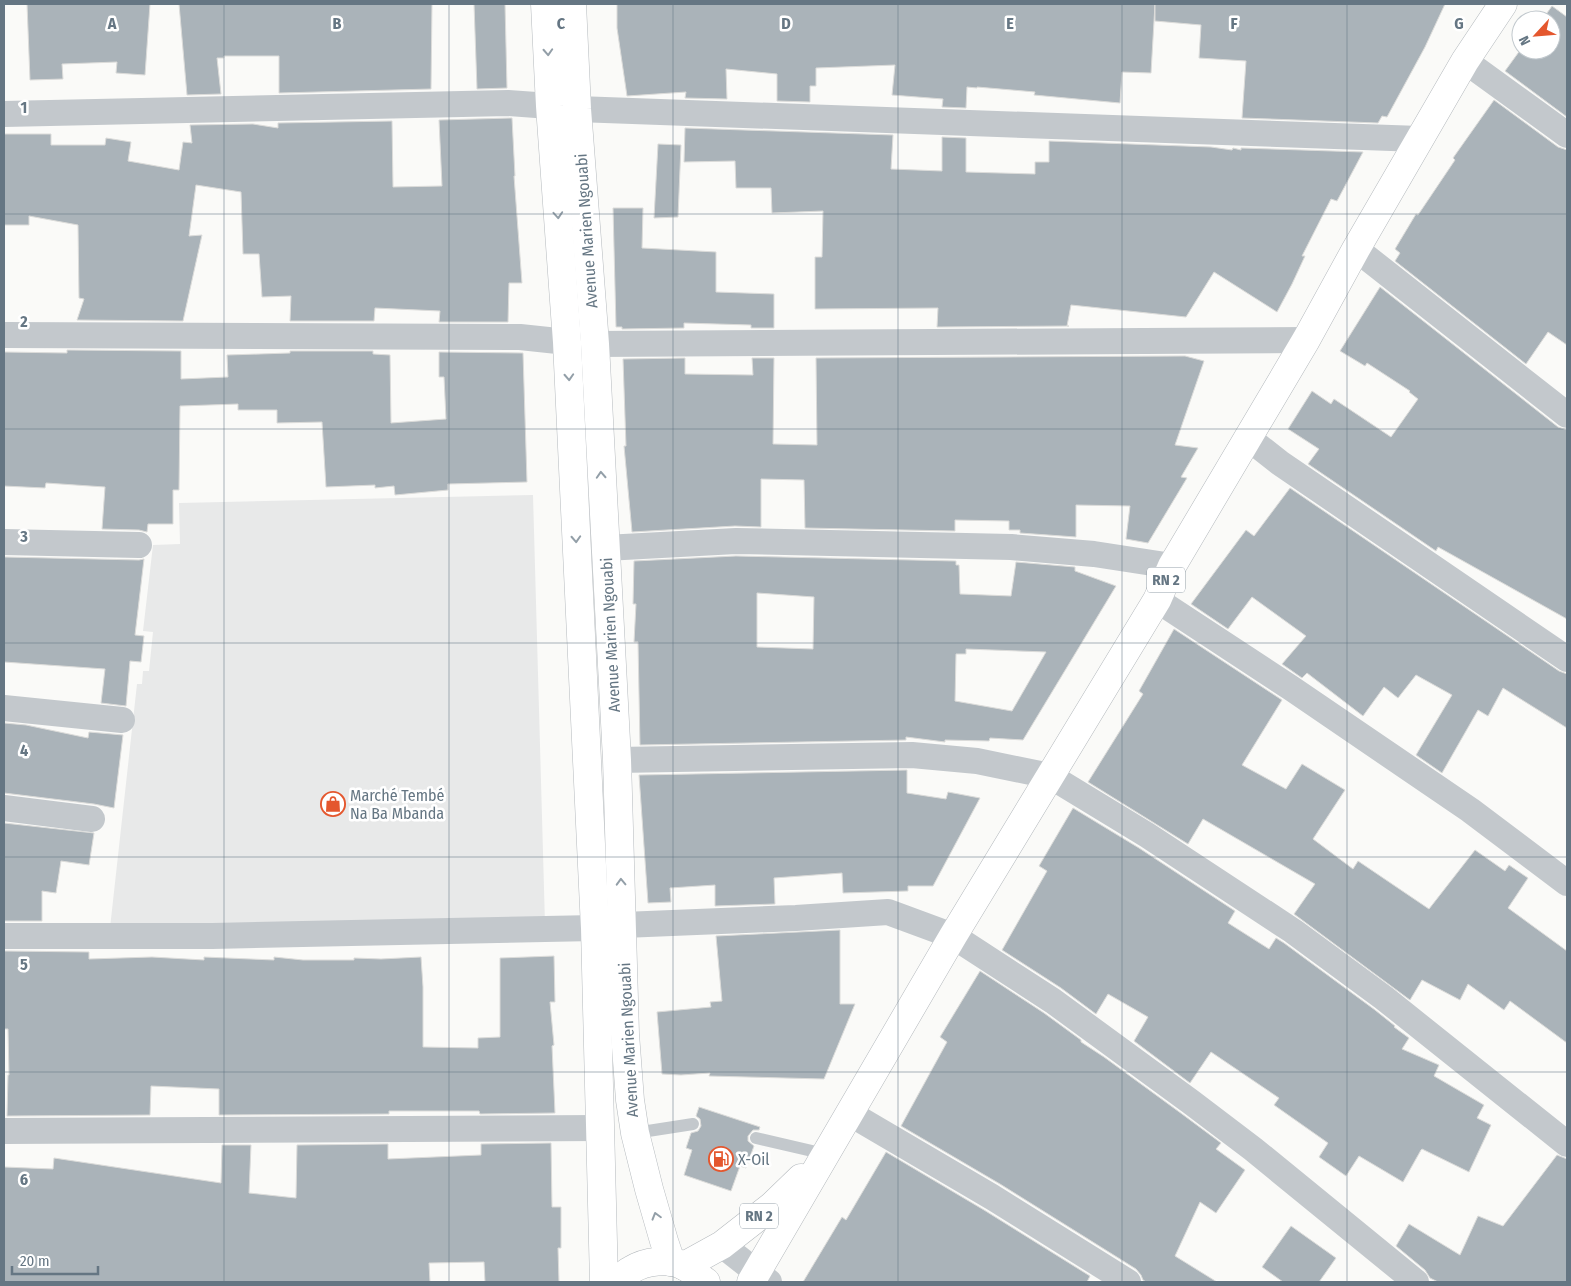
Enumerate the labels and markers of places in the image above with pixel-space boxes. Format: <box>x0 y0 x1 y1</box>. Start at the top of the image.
place label: Marché Tembé Na Ba Mbanda <box>350 786 445 823</box>
shop icon: Marché Tembé Na Ba Mbanda <box>320 791 346 817</box>
fuel station icon: X-Oil <box>708 1146 734 1172</box>
place label: X-Oil <box>738 1150 769 1169</box>

